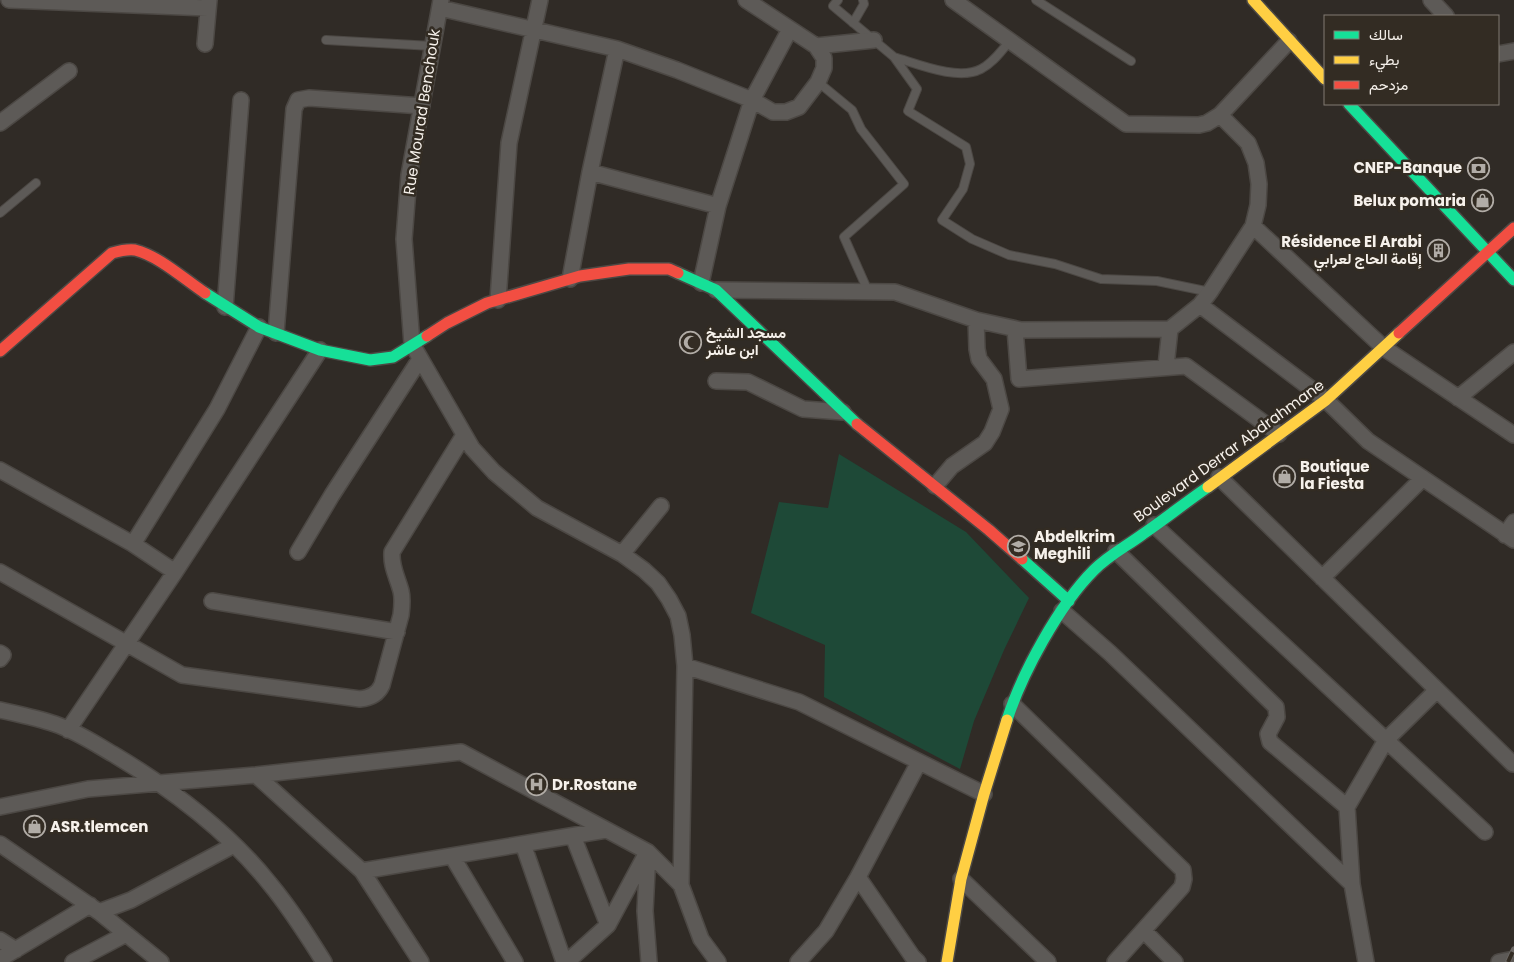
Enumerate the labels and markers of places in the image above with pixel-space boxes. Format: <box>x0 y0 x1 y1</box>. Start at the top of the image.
bank icon: CNEP-Banque <box>1466 156 1490 180</box>
place label: CNEP-Banque <box>1353 157 1462 178</box>
shop icon: Belux pomaria <box>1470 189 1494 213</box>
place label: Belux pomaria <box>1353 190 1466 211</box>
place label: Résidence El Arabi إقامة الحاج لعرابي <box>1281 231 1422 272</box>
building icon: Résidence El Arabi إقامة الحاج لعرابي <box>1426 239 1450 263</box>
place label: مسجد الشيخ ابن عاشر <box>705 322 786 360</box>
mosque icon: مسجد الشيخ ابن عاشر <box>678 330 702 354</box>
place label: Boutique la Fiesta <box>1300 456 1370 494</box>
shop icon: Boutique la Fiesta <box>1272 464 1296 488</box>
place label: Abdelkrim Meghili <box>1034 526 1115 564</box>
school or university icon: Abdelkrim Meghili <box>1006 534 1030 558</box>
hospital icon: Dr.Rostane <box>524 773 548 797</box>
place label: Dr.Rostane <box>552 774 637 795</box>
shop icon: ASR.tlemcen <box>22 815 46 839</box>
place label: ASR.tlemcen <box>50 816 148 837</box>

